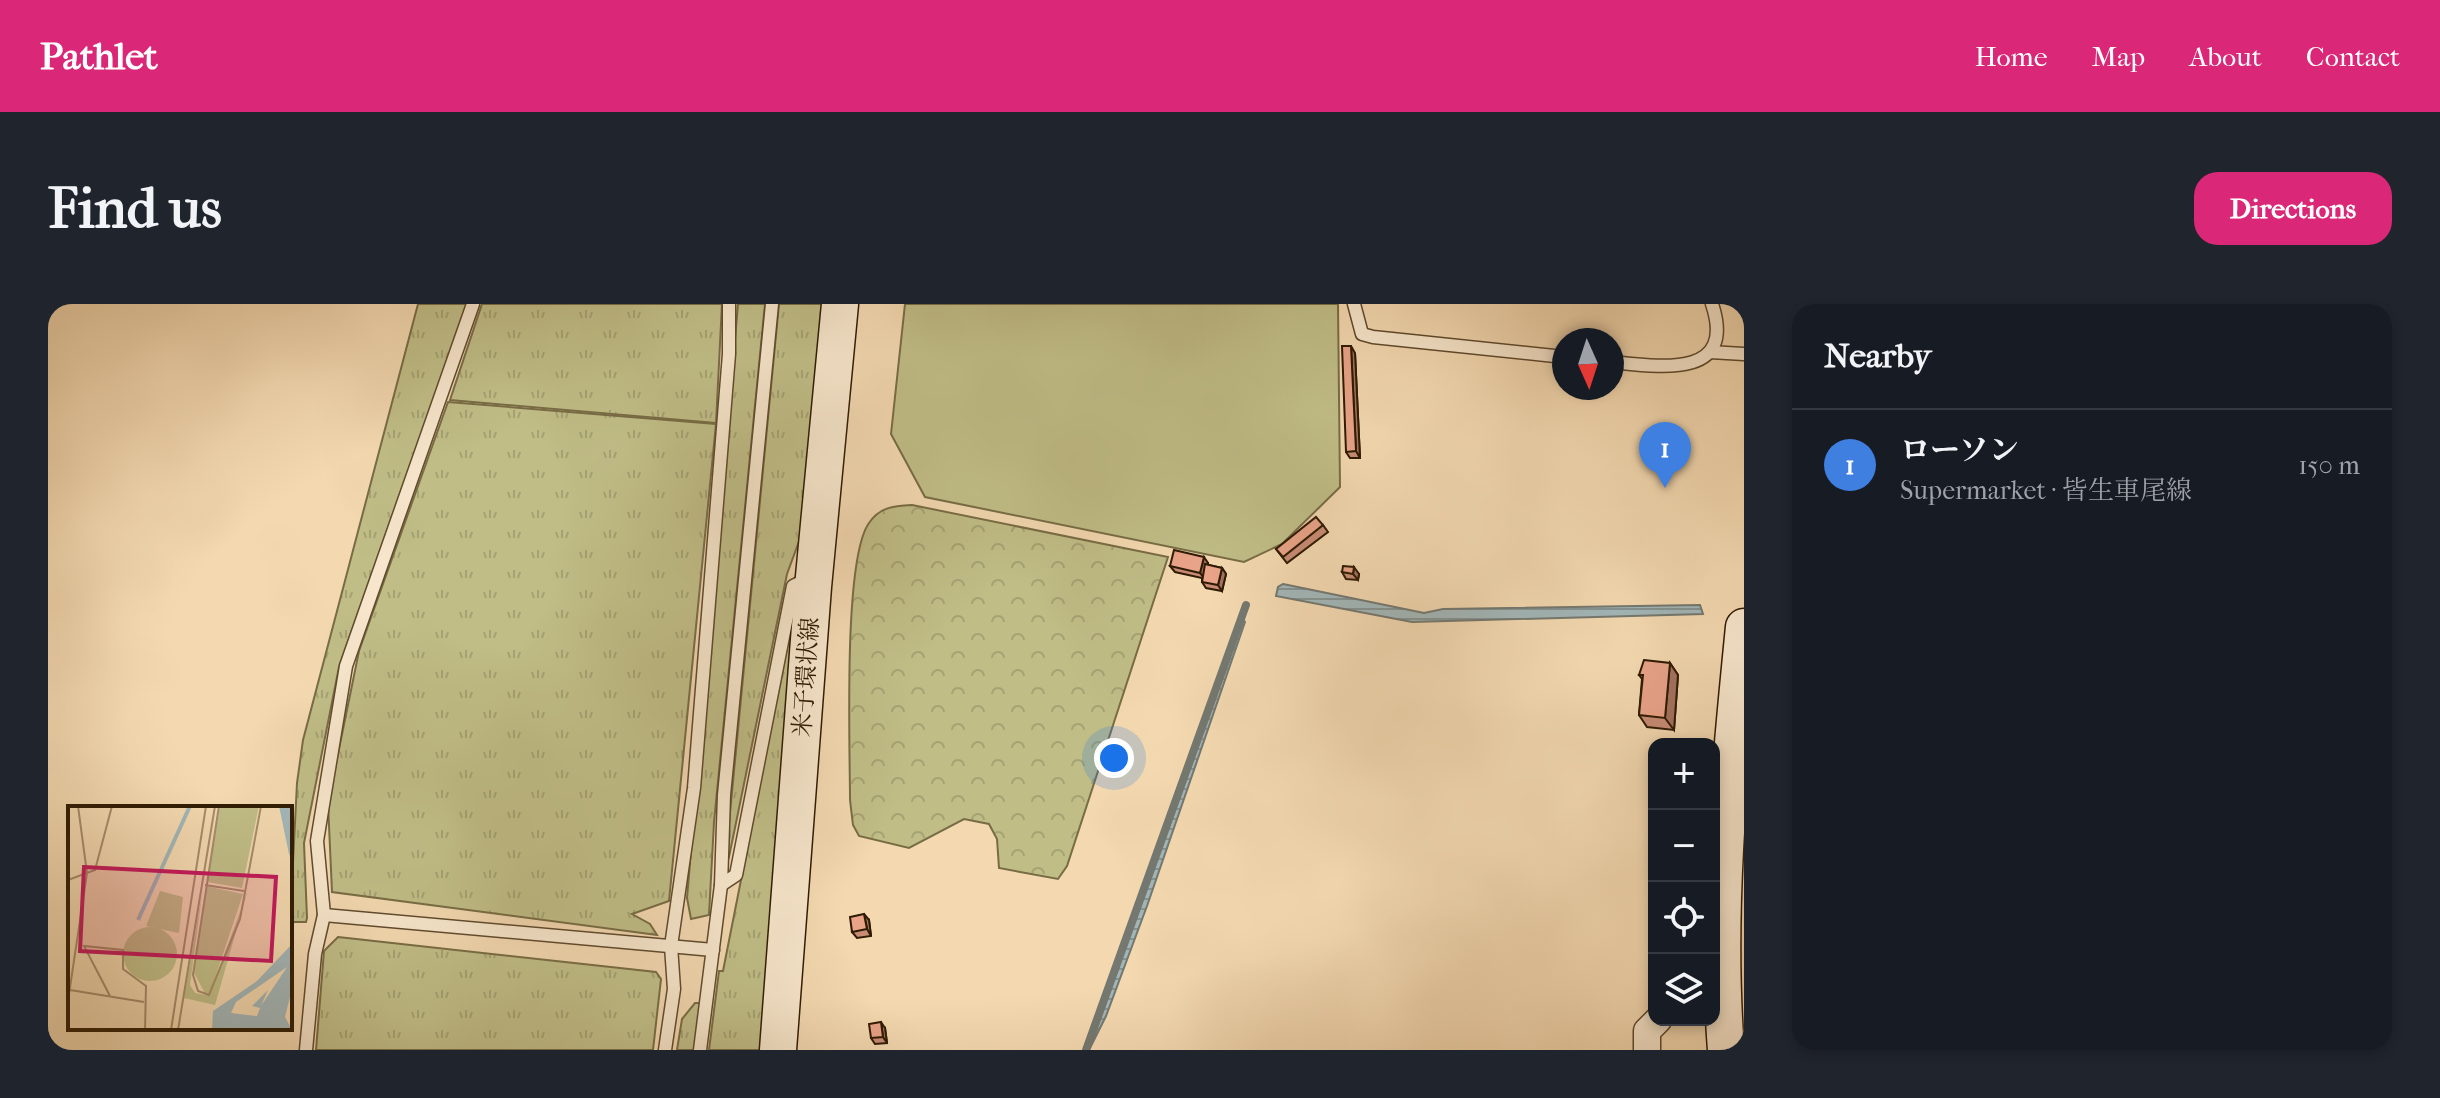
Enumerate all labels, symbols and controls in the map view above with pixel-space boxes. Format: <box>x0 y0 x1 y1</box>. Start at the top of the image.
text: Pathlet <box>40 34 158 79</box>
text: Home <box>1975 40 2048 73</box>
text: Map <box>2092 40 2145 73</box>
text: About <box>2189 40 2262 73</box>
text: Contact <box>2306 40 2400 73</box>
button: Directions <box>2194 172 2392 245</box>
text: Find us <box>48 176 222 241</box>
north arrow <box>1552 328 1624 400</box>
text: Nearby <box>1824 336 1931 376</box>
pin: 1 <box>1639 422 1691 488</box>
text: ローソン <box>1900 433 2019 468</box>
text: 1 <box>1845 450 1855 481</box>
text: 150 m <box>2298 450 2360 481</box>
text: Supermarket · 皆生車尾線 <box>1900 475 2192 506</box>
street label: 米子環状線 <box>788 616 824 738</box>
your location <box>1094 738 1134 778</box>
map controls <box>1648 738 1720 1026</box>
button: + <box>1648 738 1720 810</box>
inset map <box>68 806 292 1030</box>
button: − <box>1648 810 1720 882</box>
button: locate <box>1648 882 1720 954</box>
button: layers <box>1648 954 1720 1026</box>

